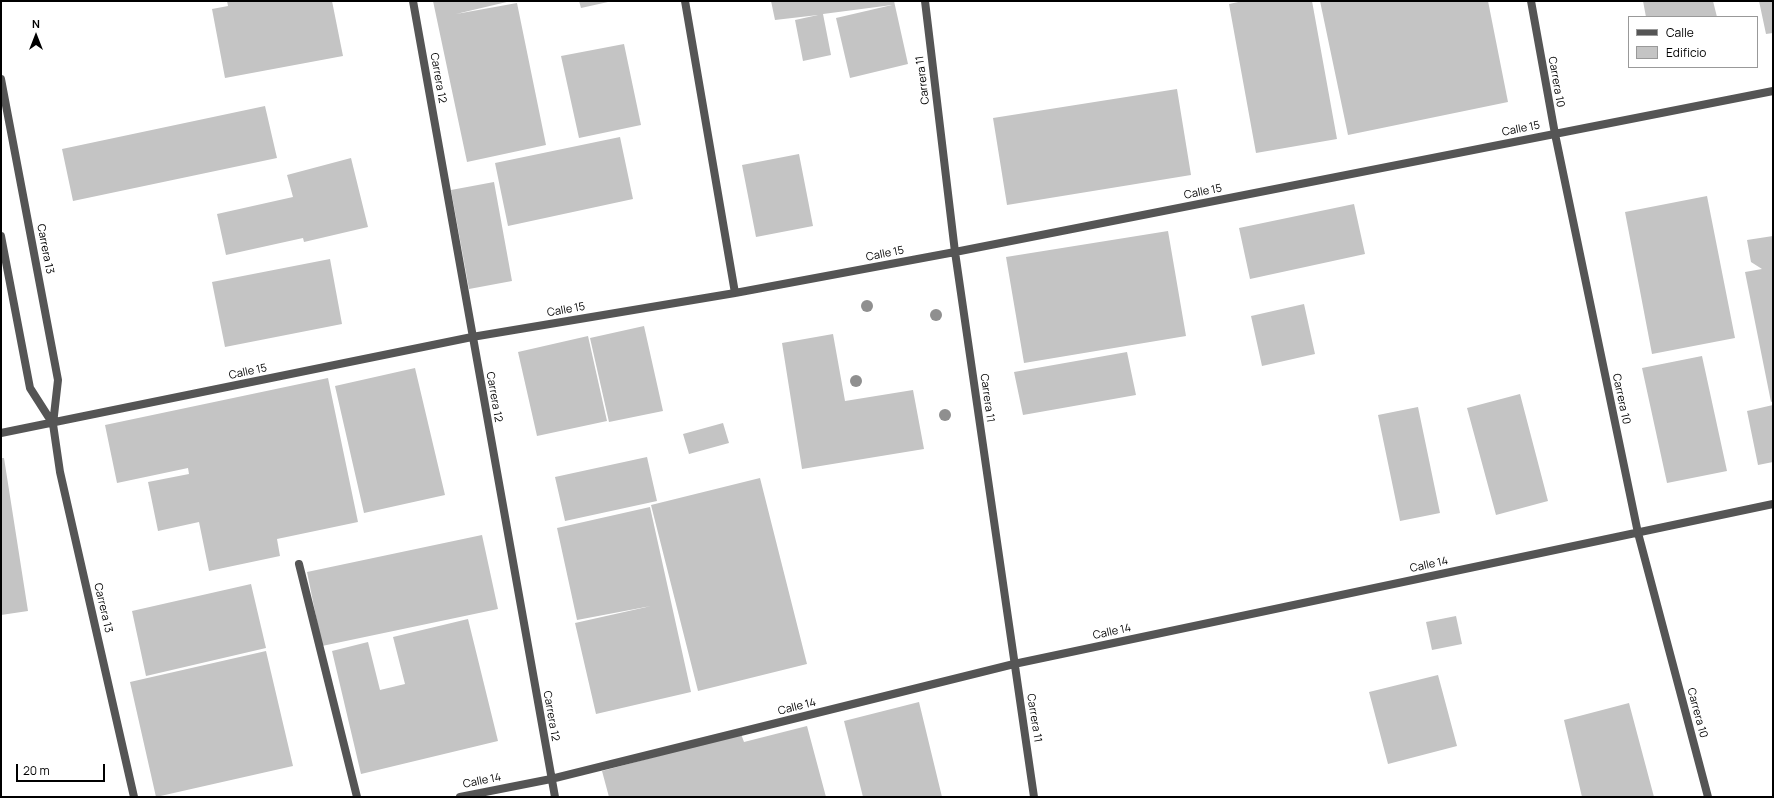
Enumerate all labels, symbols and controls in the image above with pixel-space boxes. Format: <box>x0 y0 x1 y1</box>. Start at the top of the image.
north arrow <box>16 16 56 56</box>
text: N <box>32 16 40 31</box>
legend <box>1628 16 1758 68</box>
text: Calle <box>1666 24 1694 41</box>
text: Edificio <box>1666 44 1706 61</box>
street label: Carrera 12 <box>427 52 449 104</box>
street label: Carrera 11 <box>913 55 933 105</box>
street label: Carrera 10 <box>1545 56 1567 108</box>
street label: Calle 15 <box>1501 119 1541 139</box>
street label: Calle 15 <box>1183 182 1223 202</box>
street label: Carrera 13 <box>34 223 56 275</box>
street label: Calle 15 <box>865 244 905 264</box>
street label: Calle 15 <box>546 300 586 320</box>
street label: Calle 15 <box>228 362 268 382</box>
street label: Carrera 12 <box>483 371 505 423</box>
street label: Carrera 11 <box>977 373 997 423</box>
street label: Carrera 10 <box>1609 373 1633 425</box>
street label: Calle 14 <box>1409 555 1449 575</box>
street label: Carrera 13 <box>91 582 115 634</box>
street label: Calle 14 <box>1092 622 1132 642</box>
street label: Carrera 10 <box>1684 687 1710 739</box>
street label: Carrera 12 <box>540 690 562 742</box>
street label: Carrera 11 <box>1024 693 1044 743</box>
street label: Calle 14 <box>777 696 817 718</box>
scale bar <box>18 756 107 782</box>
text: 20 m <box>23 762 50 779</box>
street label: Calle 14 <box>462 771 502 791</box>

